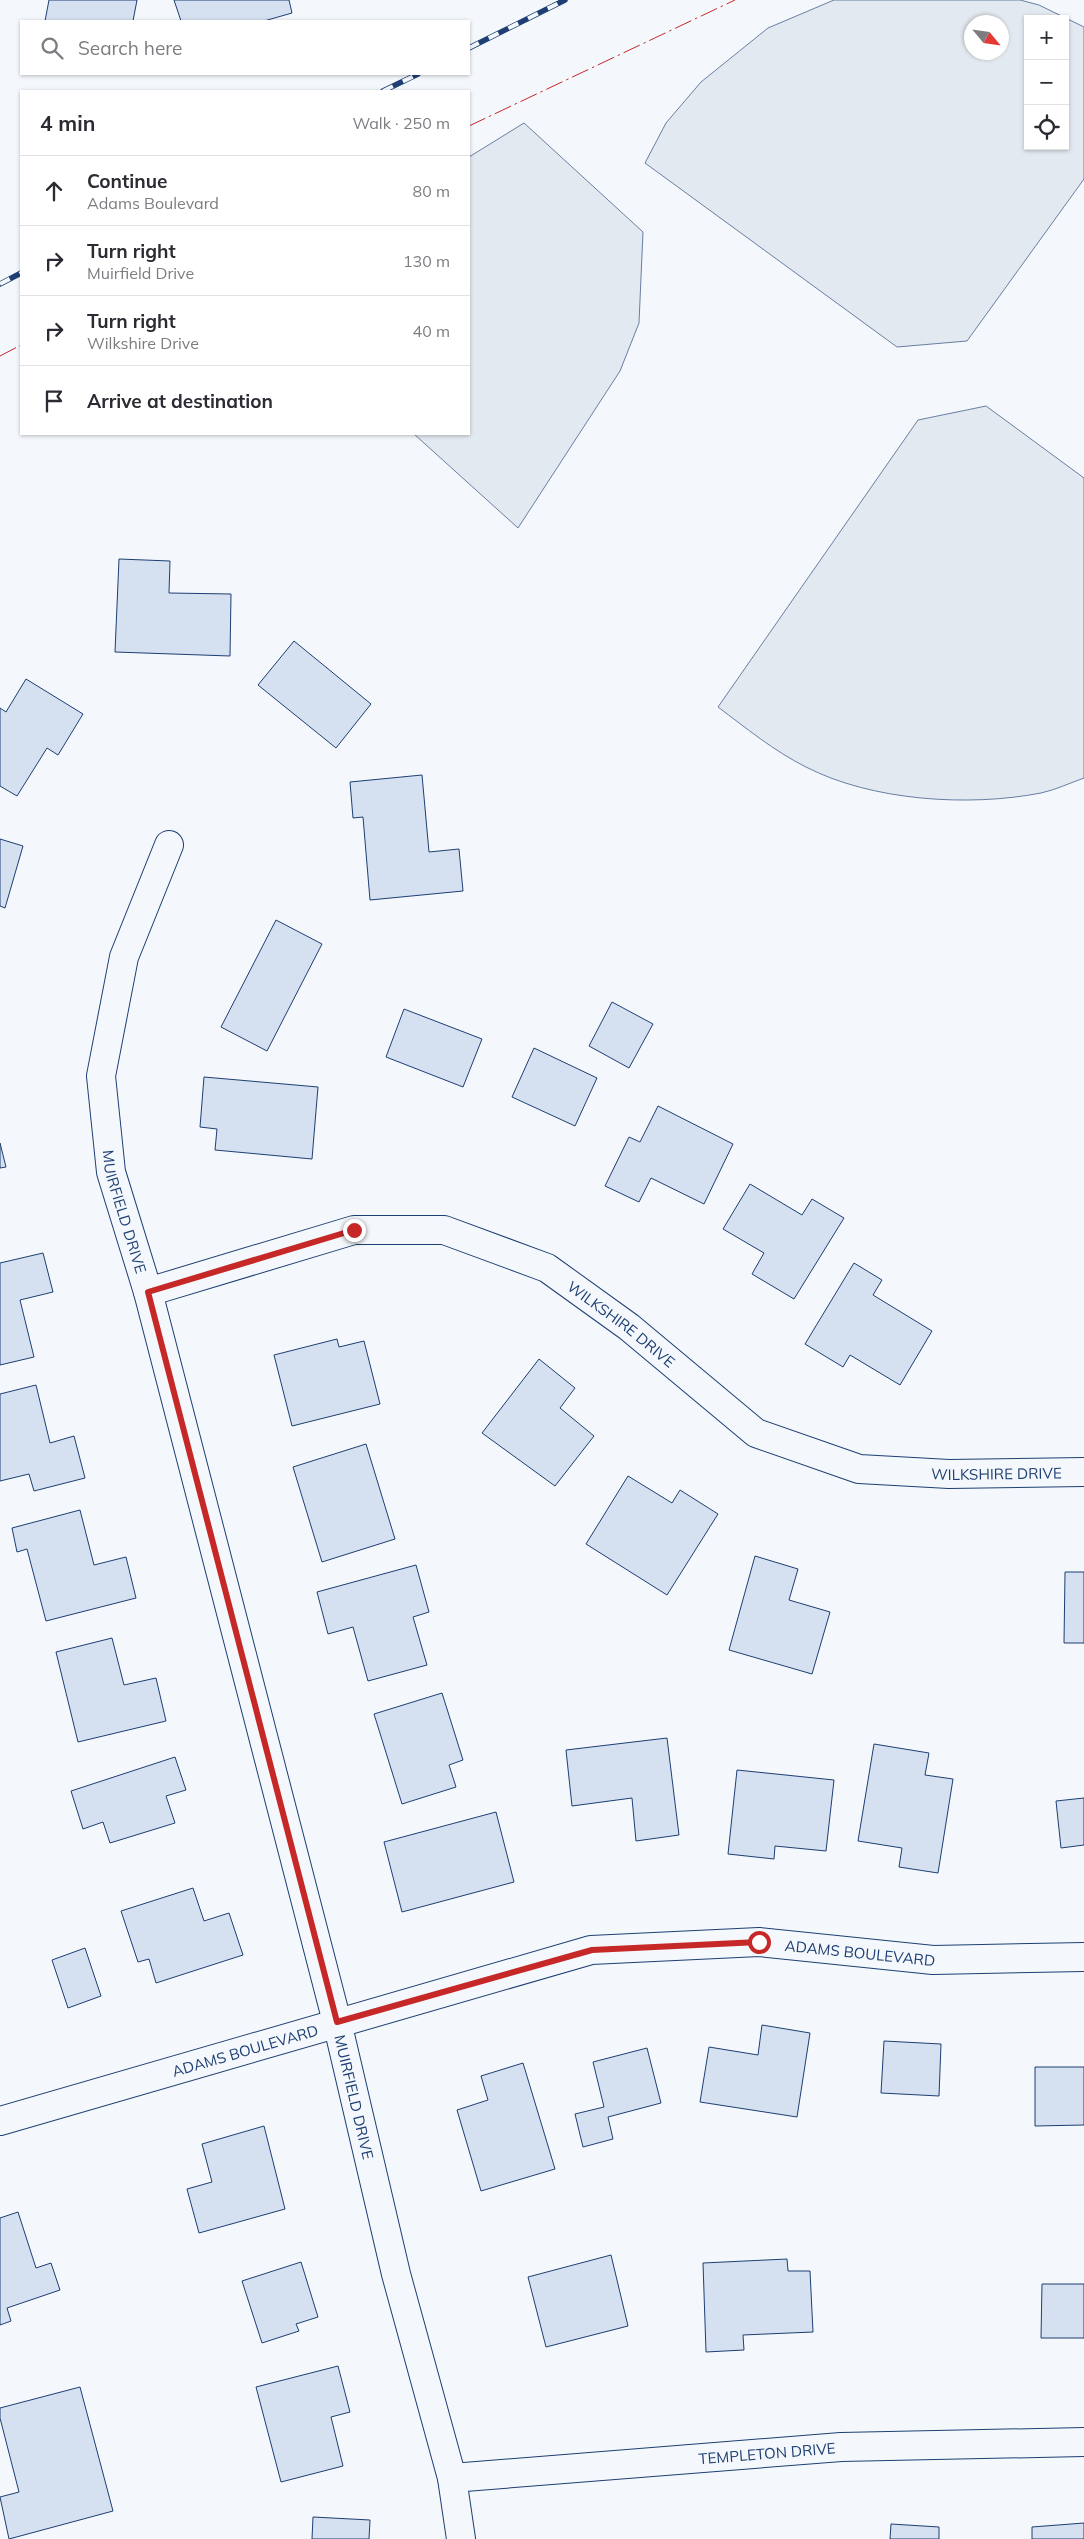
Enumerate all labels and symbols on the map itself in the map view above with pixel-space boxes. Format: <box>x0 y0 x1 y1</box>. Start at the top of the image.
north arrow <box>964 15 1009 60</box>
street label: MUIRFIELD DRIVE <box>99 1149 151 1276</box>
route end <box>343 1219 366 1242</box>
street label: WILKSHIRE DRIVE <box>564 1277 679 1371</box>
street label: WILKSHIRE DRIVE <box>931 1463 1062 1484</box>
route start <box>748 1931 771 1954</box>
street label: ADAMS BOULEVARD <box>784 1935 936 1970</box>
street label: ADAMS BOULEVARD <box>170 2020 320 2080</box>
street label: MUIRFIELD DRIVE <box>331 2033 378 2161</box>
street label: TEMPLETON DRIVE <box>698 2438 836 2468</box>

